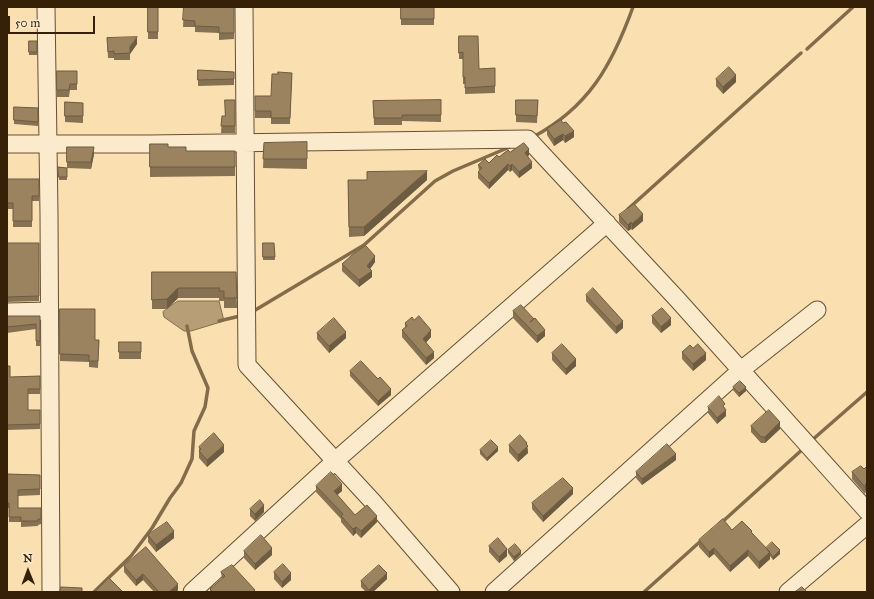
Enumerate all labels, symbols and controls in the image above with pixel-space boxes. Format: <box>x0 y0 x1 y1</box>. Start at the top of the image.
scale bar <box>10 8 97 34</box>
text: 50 m <box>15 16 40 30</box>
north arrow <box>8 551 48 591</box>
text: N <box>23 552 33 565</box>

